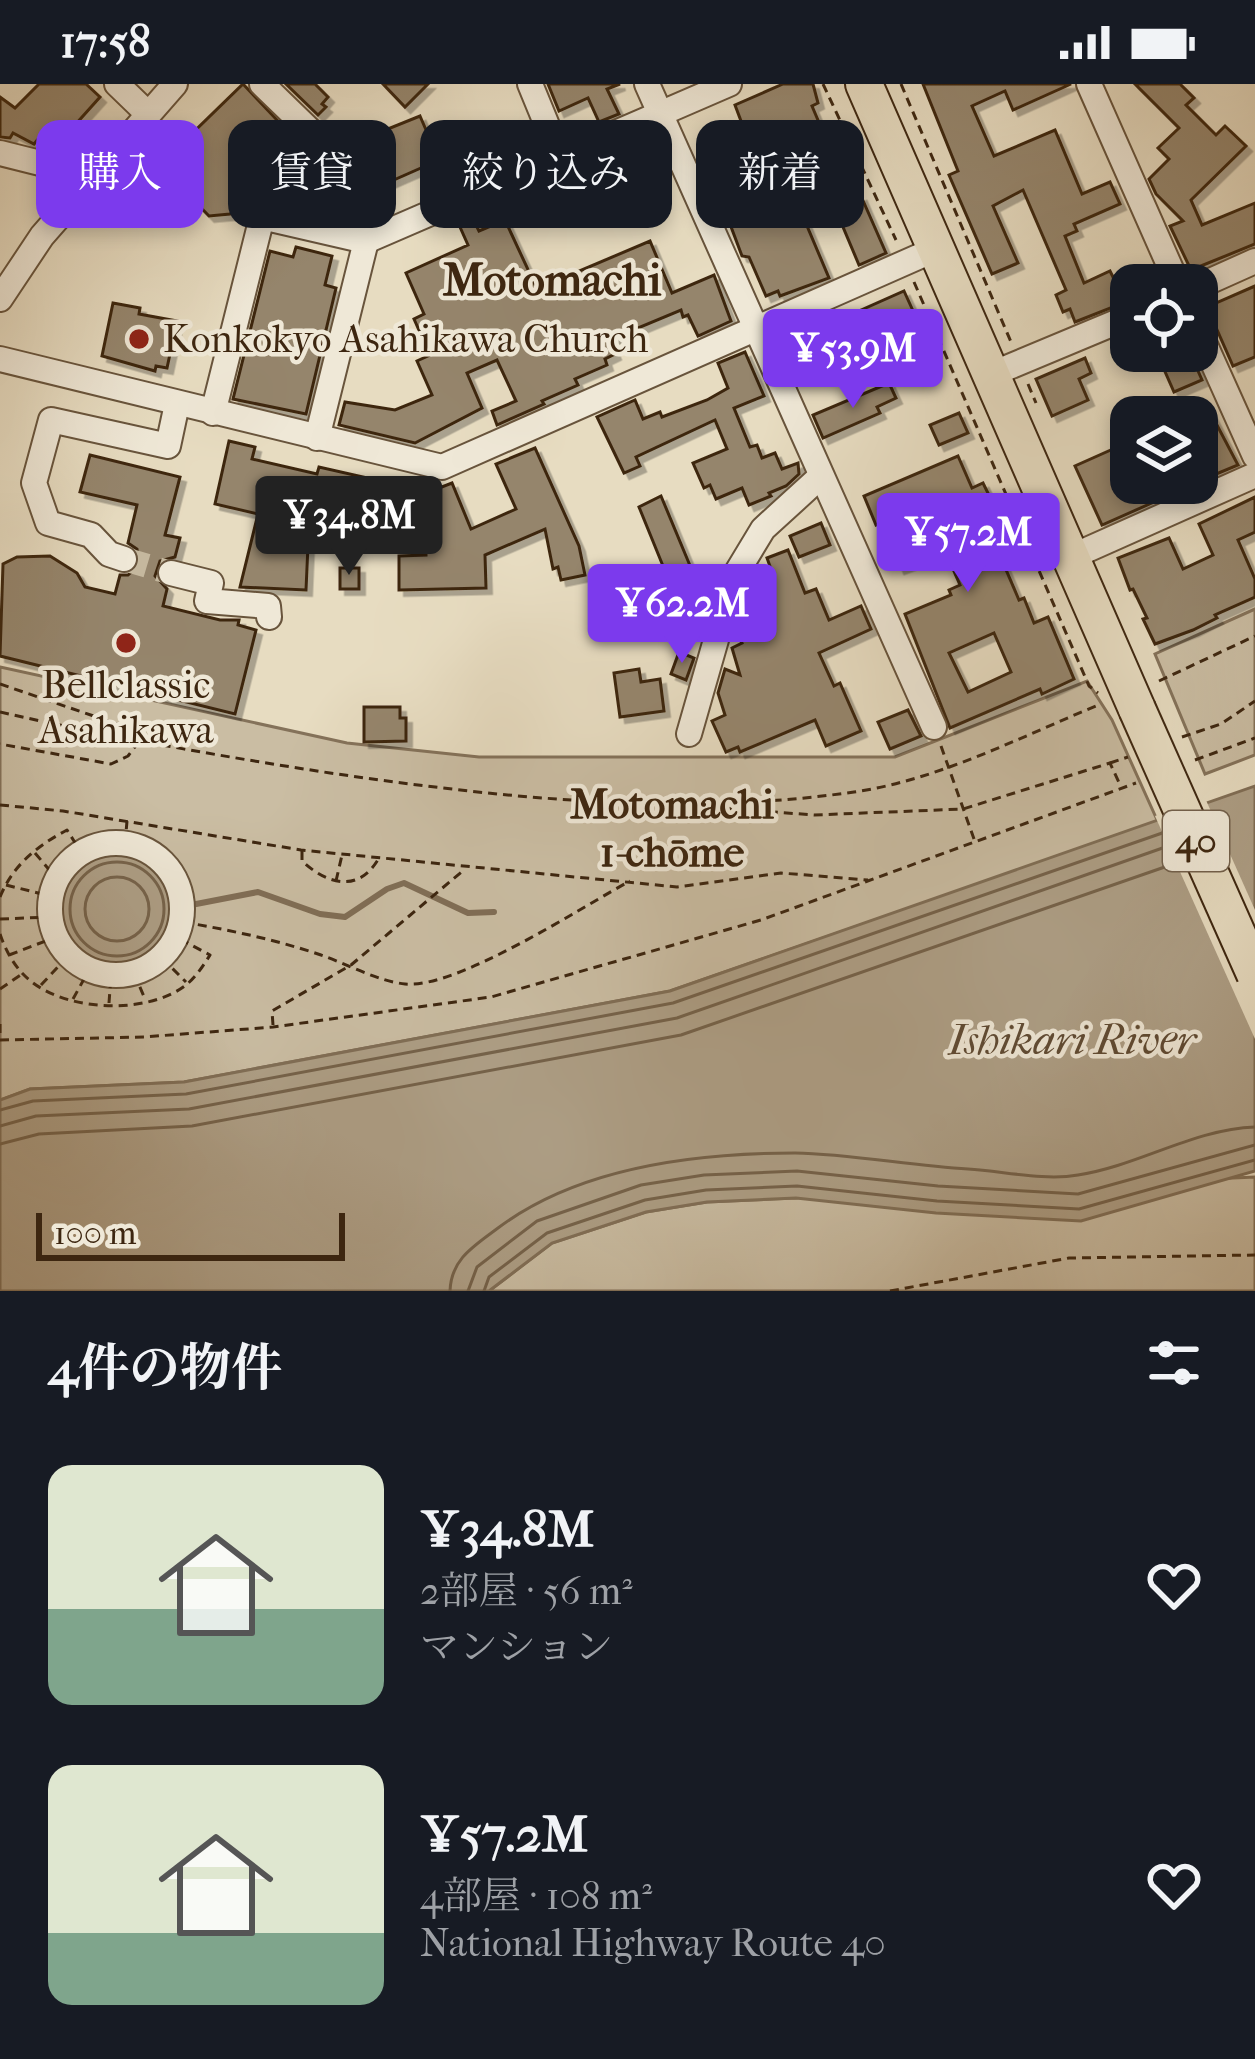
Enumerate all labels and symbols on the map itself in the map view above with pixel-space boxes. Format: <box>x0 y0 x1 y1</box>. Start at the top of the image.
district label: Motomachi <box>443 254 662 307</box>
pin: ¥53.9M <box>755 309 951 411</box>
place label: Konkokyo Asahikawa Church <box>163 316 649 362</box>
marker: Konkokyo Asahikawa Church <box>126 326 152 352</box>
pin: ¥34.8M <box>251 476 447 578</box>
pin: ¥57.2M <box>870 493 1066 595</box>
pin: ¥62.2M <box>584 564 780 666</box>
marker: Bellclassic Asahikawa <box>113 630 139 656</box>
place label: Bellclassic Asahikawa <box>36 662 214 753</box>
district label: Motomachi 1-chōme <box>570 780 774 877</box>
road number: 40 <box>1163 811 1229 871</box>
water label: Ishikari River <box>946 1016 1199 1065</box>
scale bar <box>36 1207 345 1260</box>

